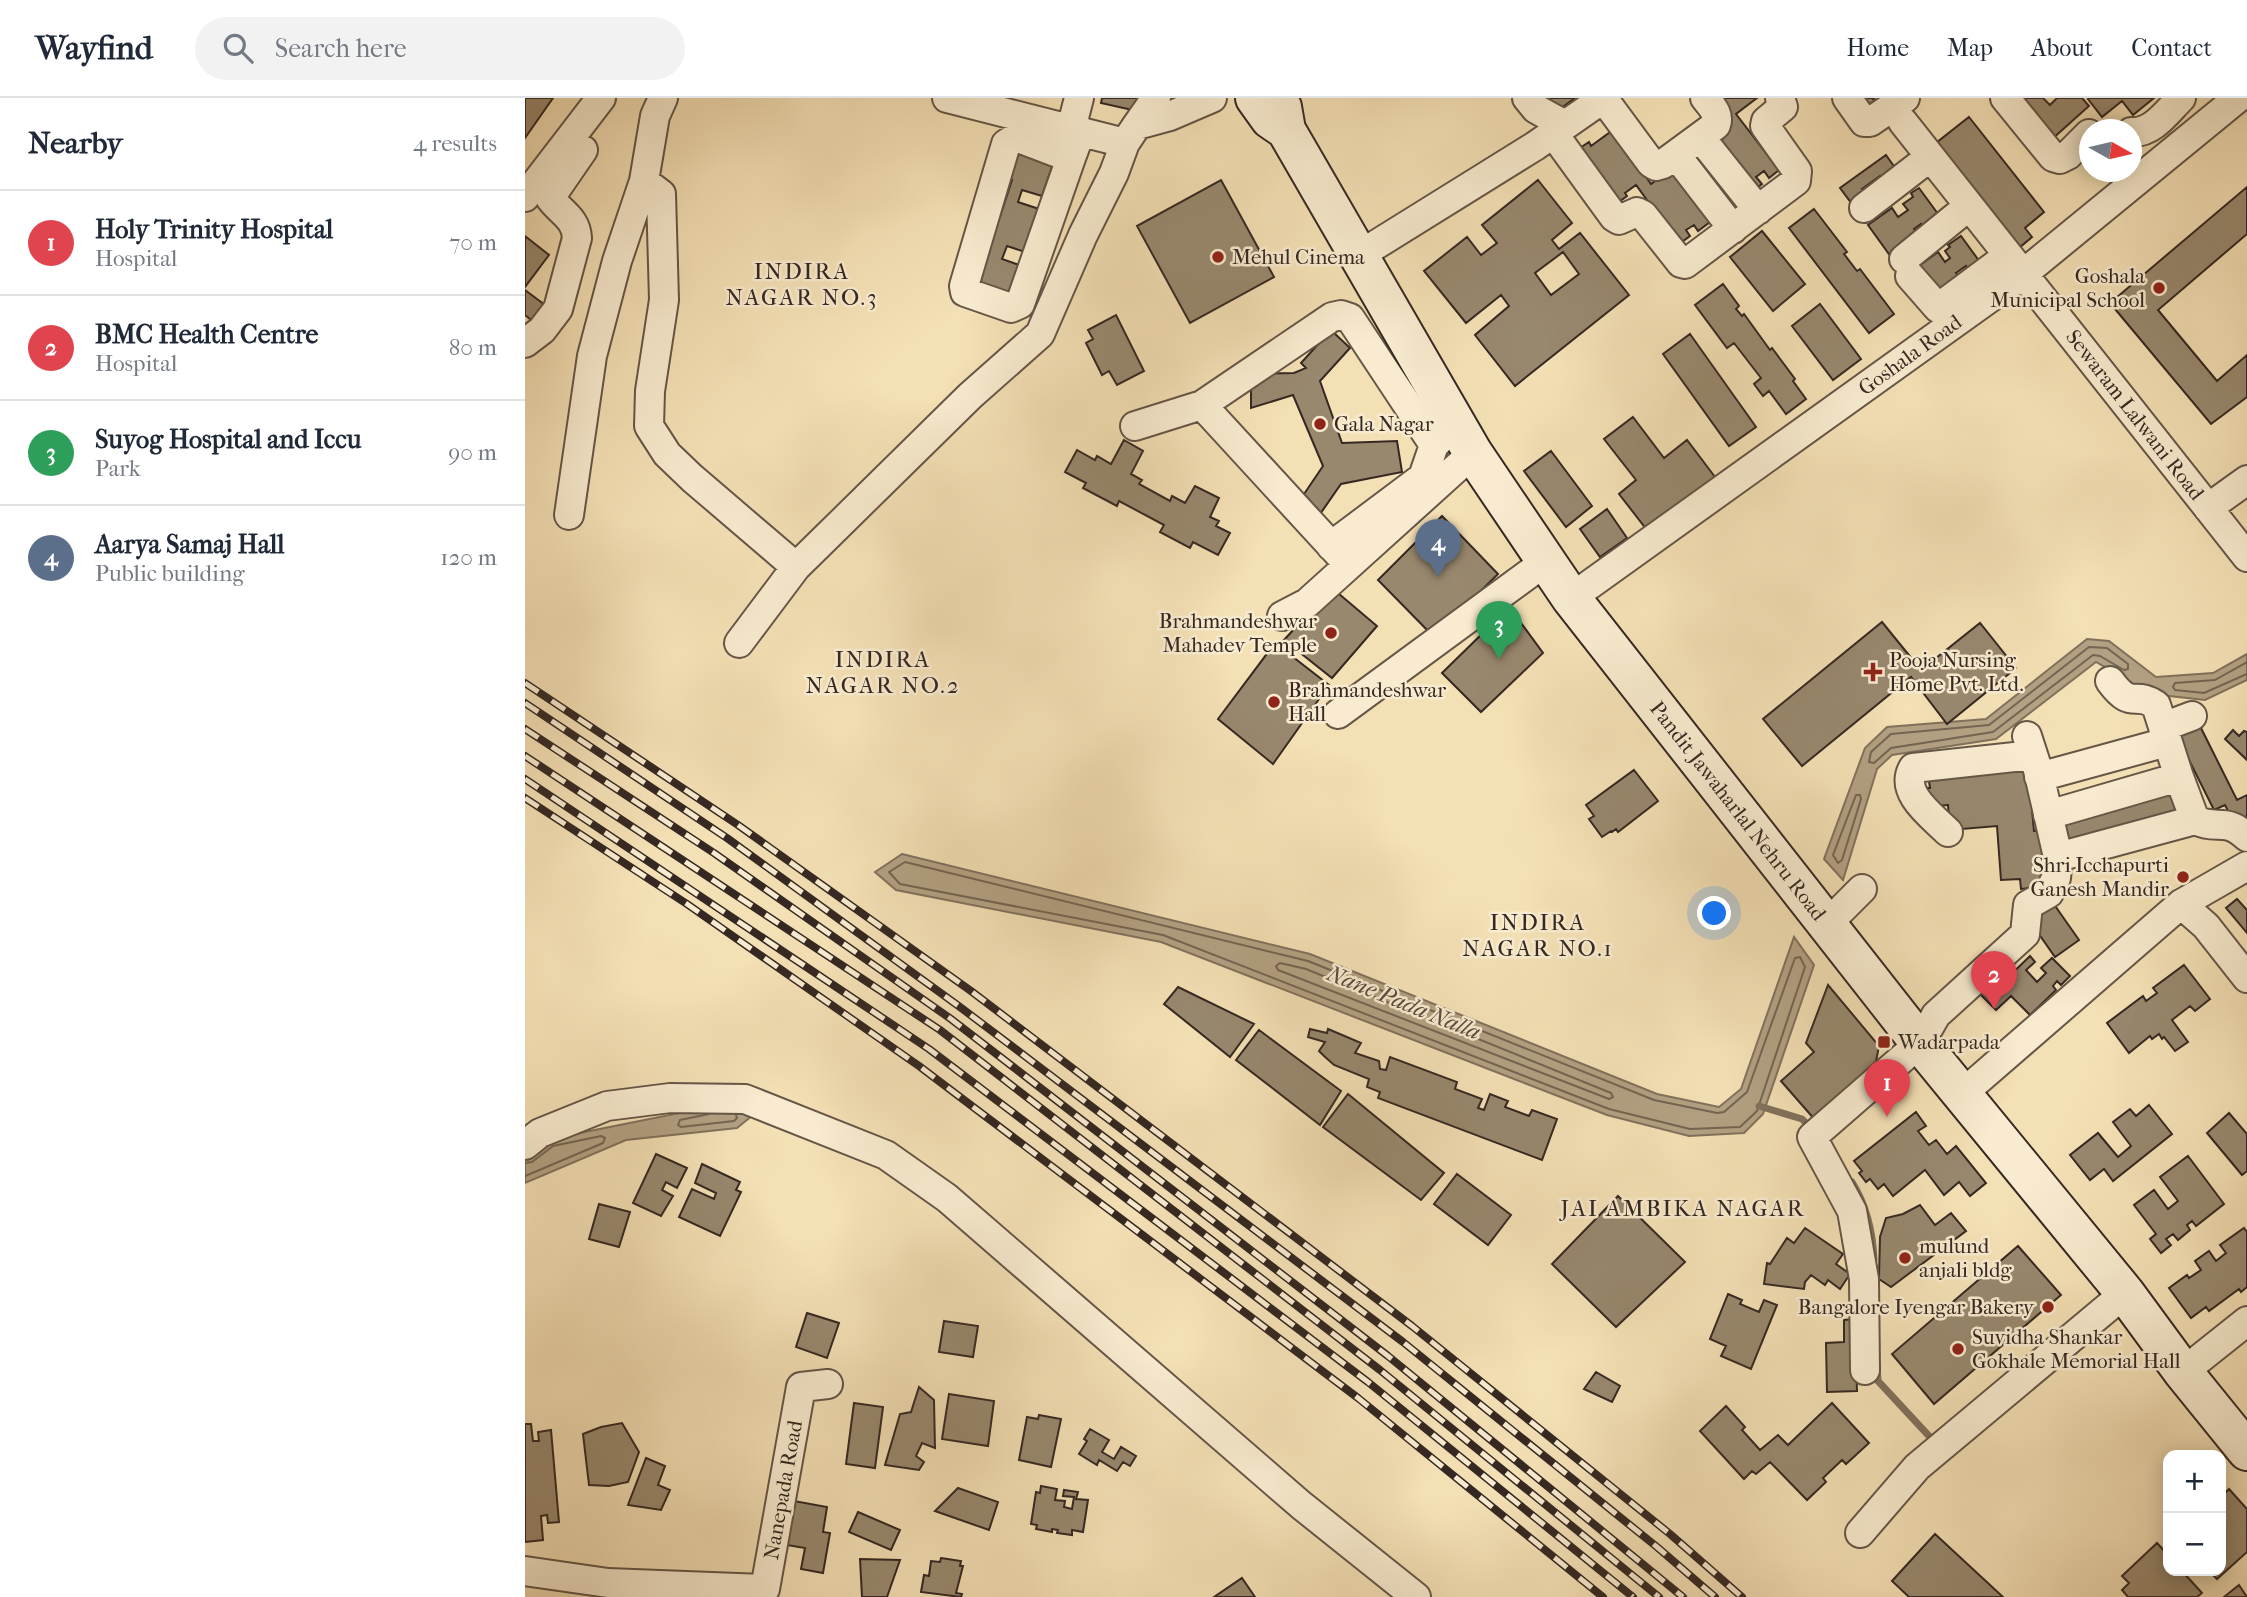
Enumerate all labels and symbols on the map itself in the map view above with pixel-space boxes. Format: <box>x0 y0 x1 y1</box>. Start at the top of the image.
north arrow <box>2079 119 2142 182</box>
place label: Mehul Cinema <box>1232 245 1365 269</box>
marker: Mehul Cinema <box>1210 249 1226 265</box>
district label: INDIRA NAGAR NO.3 <box>726 258 878 311</box>
place label: Goshala Municipal School <box>1990 264 2145 312</box>
marker: Goshala Municipal School <box>2151 280 2167 296</box>
street label: Goshala Road <box>1854 309 1967 400</box>
street label: Sewaram Lalwani Road <box>2061 325 2209 505</box>
place label: Gala Nagar <box>1334 412 1434 436</box>
marker: Gala Nagar <box>1312 416 1328 432</box>
pin: 4 <box>1415 519 1461 577</box>
pin: 3 <box>1476 601 1522 659</box>
place label: Brahmandeshwar Mahadev Temple <box>1159 609 1317 657</box>
marker: Brahmandeshwar Mahadev Temple <box>1323 625 1339 641</box>
district label: INDIRA NAGAR NO.2 <box>805 646 961 699</box>
place label: Pooja Nursing Home Pvt. Ltd. <box>1889 648 2024 696</box>
marker: Pooja Nursing Home Pvt. Ltd. <box>1863 662 1883 682</box>
place label: Brahmandeshwar Hall <box>1288 678 1446 726</box>
marker: Brahmandeshwar Hall <box>1266 694 1282 710</box>
street label: Pandit Jawaharlal Nehru Road <box>1645 697 1831 926</box>
place label: Shri Icchapurti Ganesh Mandir <box>2030 853 2169 901</box>
marker: Shri Icchapurti Ganesh Mandir <box>2175 869 2191 885</box>
your location <box>1697 896 1731 930</box>
district label: INDIRA NAGAR NO.1 <box>1462 909 1614 962</box>
pin: 2 <box>1971 951 2017 1009</box>
water label: Nane Pada Nalla <box>1322 959 1484 1045</box>
place label: Wadarpada <box>1897 1030 2000 1054</box>
marker: Wadarpada <box>1876 1034 1892 1050</box>
pin: 1 <box>1864 1059 1910 1117</box>
district label: JAI AMBIKA NAGAR <box>1559 1195 1805 1222</box>
place label: mulund anjali bldg <box>1919 1234 2012 1282</box>
marker: mulund anjali bldg <box>1897 1250 1913 1266</box>
place label: Bangalore Iyengar Bakery <box>1798 1295 2035 1319</box>
marker: Bangalore Iyengar Bakery <box>2040 1299 2056 1315</box>
place label: Suvidha Shankar Gokhale Memorial Hall <box>1972 1325 2181 1373</box>
marker: Suvidha Shankar Gokhale Memorial Hall <box>1950 1341 1966 1357</box>
street label: Nanepada Road <box>759 1418 807 1562</box>

